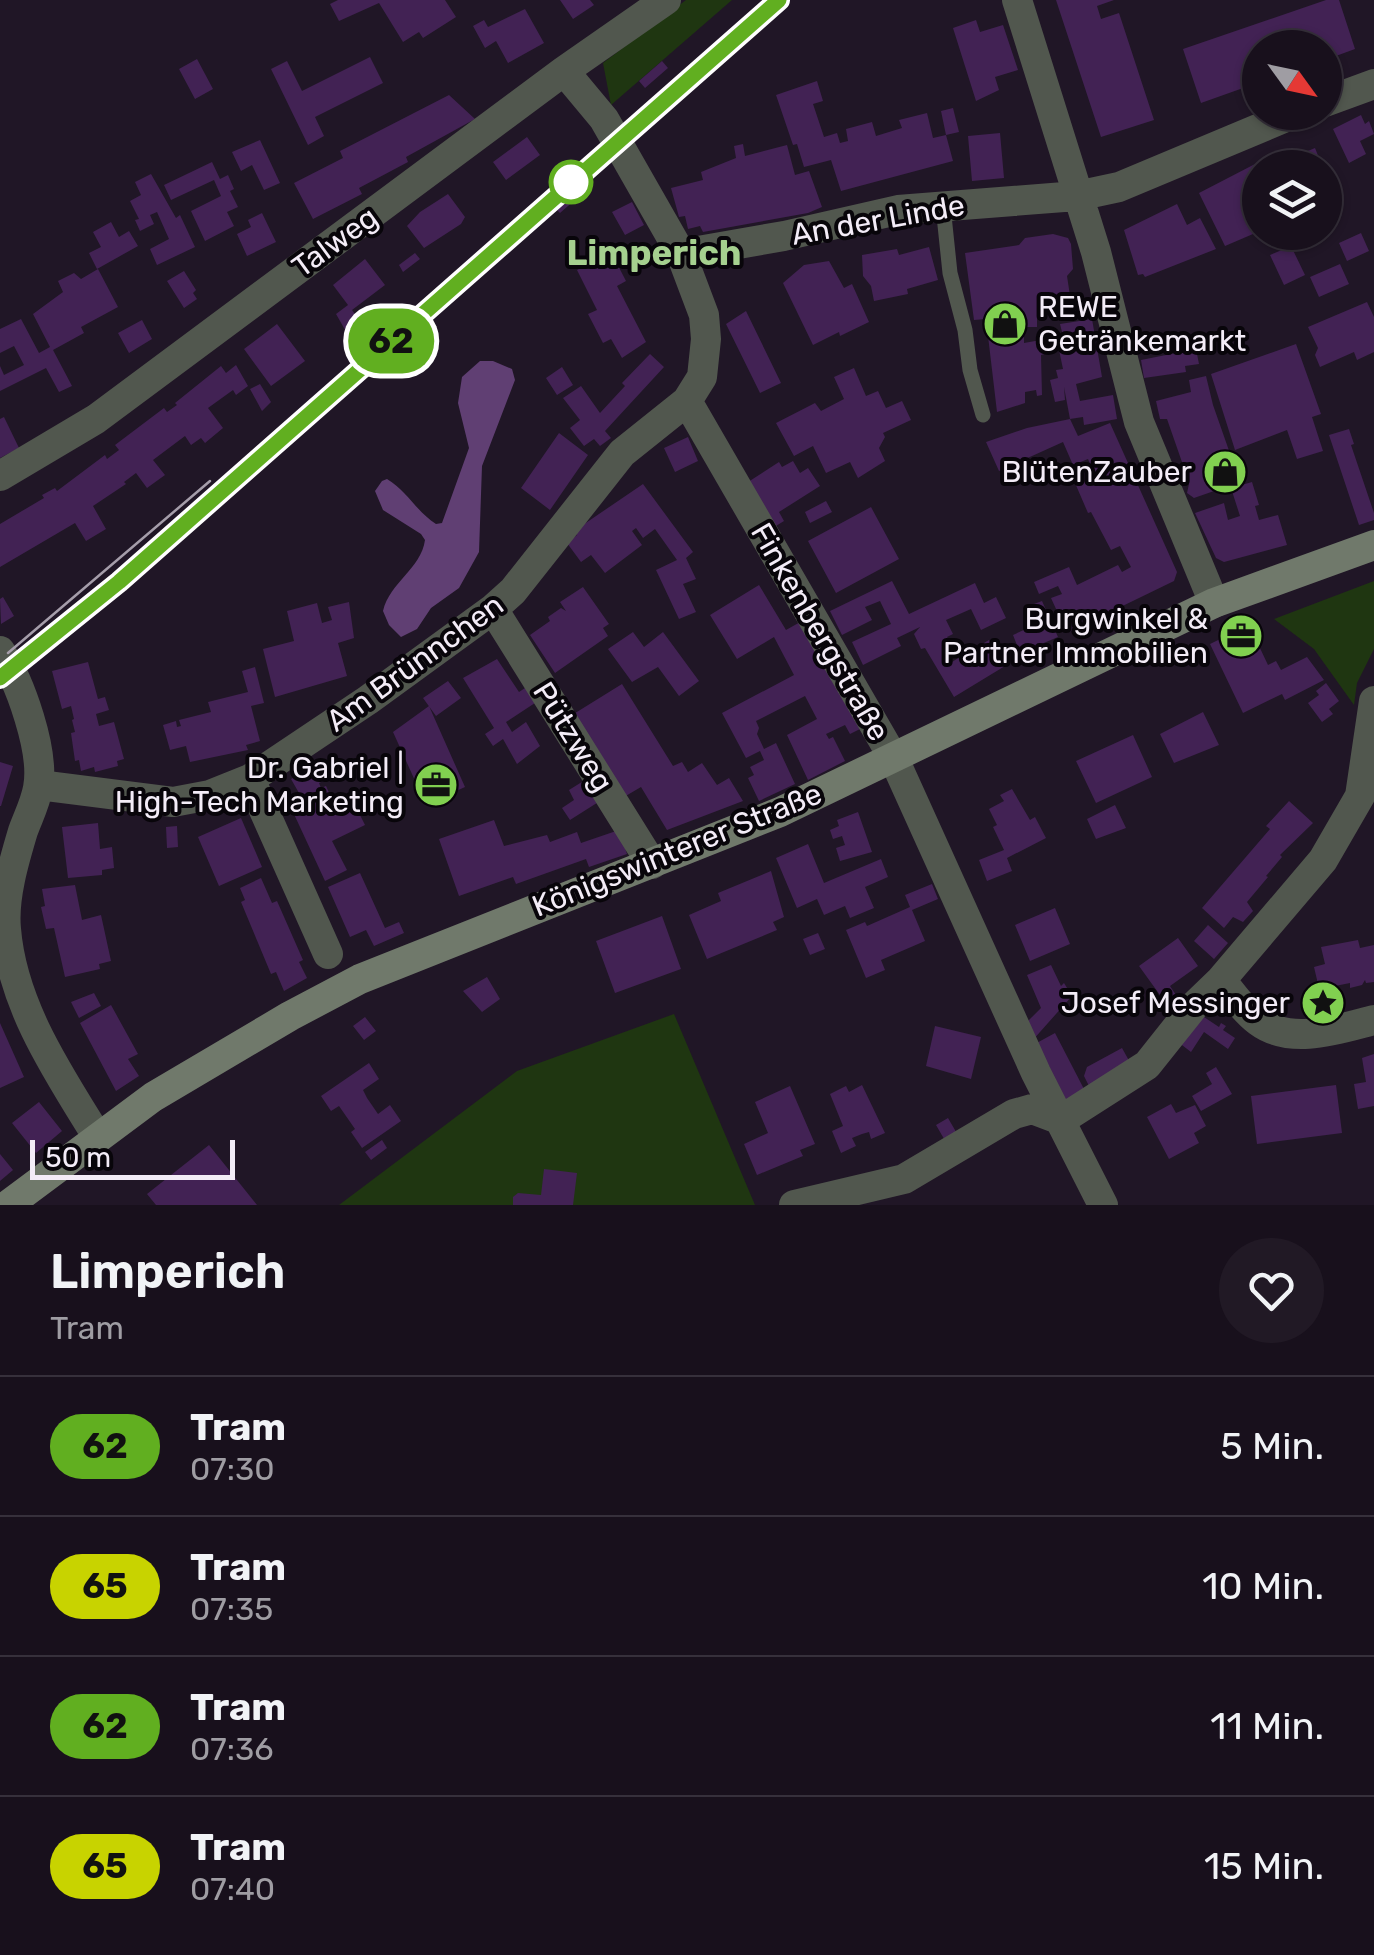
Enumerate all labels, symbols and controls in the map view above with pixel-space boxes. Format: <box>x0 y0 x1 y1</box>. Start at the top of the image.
north arrow <box>1242 30 1342 130</box>
map controls <box>1242 30 1342 250</box>
button: layers <box>1242 150 1342 250</box>
unlabelled marker <box>550 161 592 203</box>
street label: An der Linde <box>789 187 967 253</box>
street label: Talweg <box>285 199 385 285</box>
district label: Limperich <box>566 232 742 274</box>
place label: REWE Getränkemarkt <box>1038 289 1246 359</box>
shop icon: REWE Getränkemarkt <box>982 301 1028 347</box>
line badge: 62 <box>346 308 436 374</box>
text: 62 <box>368 320 414 362</box>
shop icon: BlütenZauber <box>1202 449 1248 495</box>
place label: BlütenZauber <box>1001 454 1193 490</box>
street label: Finkenbergstraße <box>743 517 897 747</box>
street label: Am Brünnchen <box>320 587 510 739</box>
place label: Burgwinkel & Partner Immobilien <box>943 601 1208 671</box>
office icon: Burgwinkel & Partner Immobilien <box>1218 613 1264 659</box>
street label: Pützweg <box>525 675 621 799</box>
place label: Dr. Gabriel | High-Tech Marketing <box>115 750 404 820</box>
office icon: Dr. Gabriel | High-Tech Marketing <box>413 762 459 808</box>
street label: Königswinterer Straße <box>527 775 827 925</box>
place icon: Josef Messinger <box>1300 980 1346 1026</box>
place label: Josef Messinger <box>1061 985 1291 1021</box>
scale bar <box>30 1135 235 1180</box>
text: 50 m <box>45 1141 111 1174</box>
button: heart <box>1219 1238 1324 1343</box>
text: Limperich <box>50 1243 286 1300</box>
text: Tram <box>50 1309 124 1347</box>
text: Tram <box>190 1404 286 1450</box>
text: 5 Min. <box>1220 1423 1324 1469</box>
text: 62 <box>82 1425 128 1467</box>
text: 07:30 <box>190 1450 274 1488</box>
text: Tram <box>190 1544 286 1590</box>
text: 10 Min. <box>1202 1563 1324 1609</box>
text: 65 <box>82 1565 128 1607</box>
text: 07:35 <box>190 1590 273 1628</box>
text: Tram <box>190 1684 286 1730</box>
text: 11 Min. <box>1210 1703 1324 1749</box>
text: 62 <box>82 1705 128 1747</box>
text: 07:36 <box>190 1730 273 1768</box>
text: Tram <box>190 1824 286 1870</box>
text: 15 Min. <box>1204 1843 1324 1889</box>
text: 65 <box>82 1845 128 1887</box>
text: 07:40 <box>190 1870 275 1908</box>

